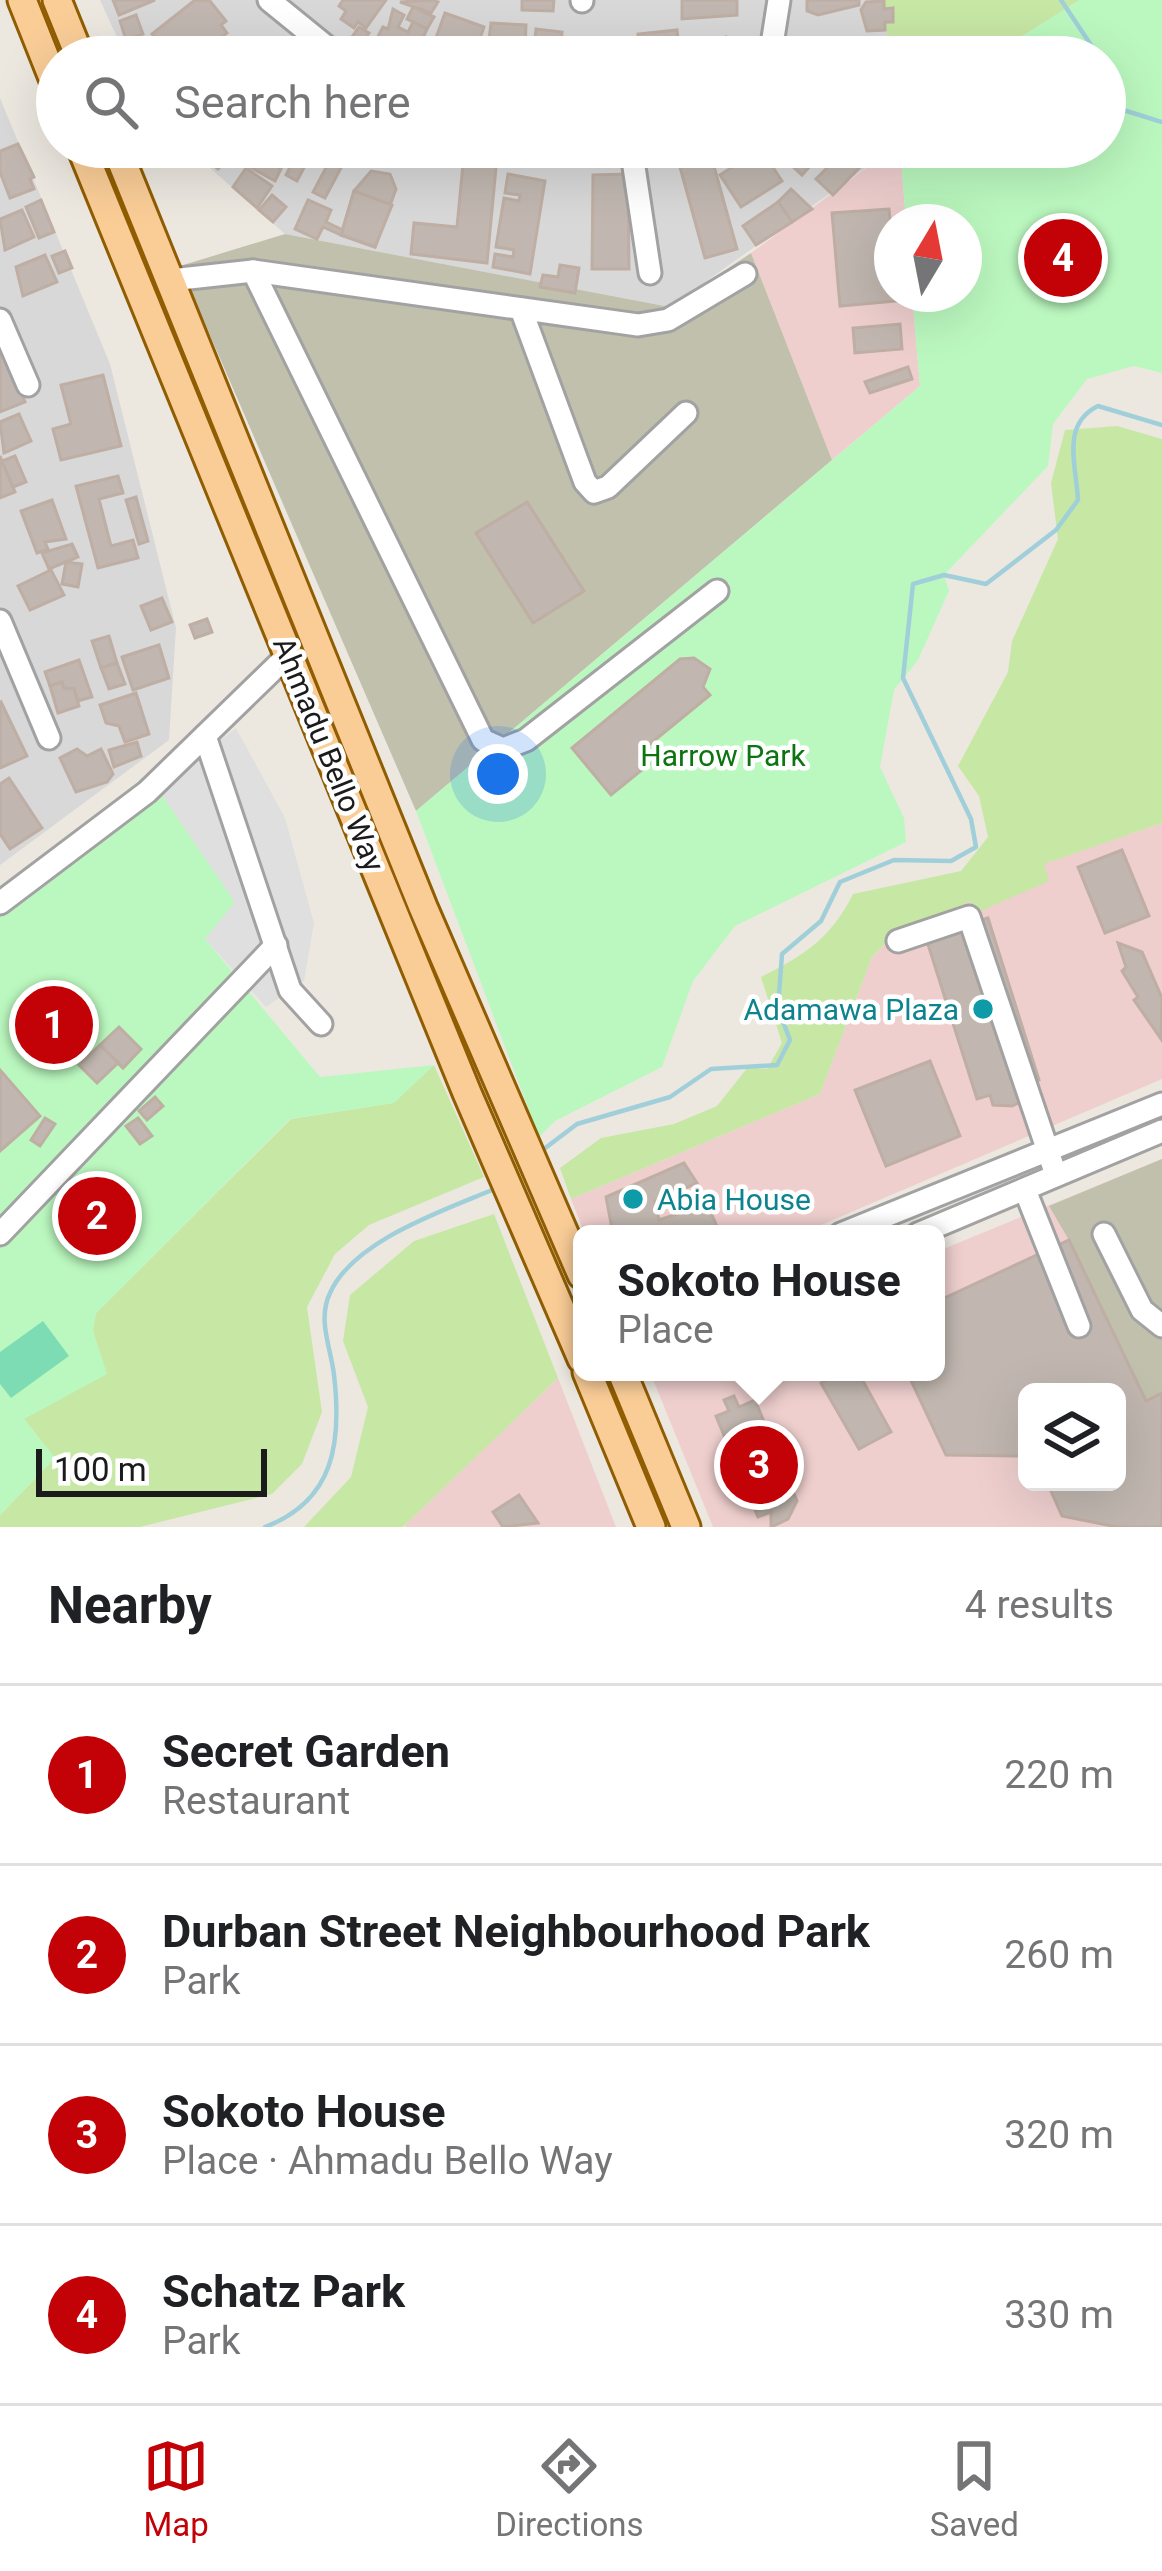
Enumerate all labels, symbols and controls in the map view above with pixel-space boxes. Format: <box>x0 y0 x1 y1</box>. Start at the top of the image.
search box <box>36 36 1126 168</box>
icon: search <box>78 69 144 135</box>
text: Search here <box>174 76 411 129</box>
north arrow <box>874 204 982 312</box>
pin: 4 <box>1024 213 1102 303</box>
street label: Ahmadu Bello Way <box>266 632 392 876</box>
park label: Harrow Park <box>640 738 806 773</box>
your location <box>468 744 528 804</box>
pin: 1 <box>15 980 93 1070</box>
place label: Adamawa Plaza <box>744 992 959 1027</box>
marker: Adamawa Plaza <box>970 996 996 1022</box>
pin: 2 <box>58 1171 136 1261</box>
place label: Abia House <box>657 1182 811 1217</box>
marker: Abia House <box>620 1186 646 1212</box>
popup <box>573 1225 945 1381</box>
text: Sokoto House <box>617 1254 901 1307</box>
text: Place <box>617 1307 714 1353</box>
map controls <box>1018 1383 1126 1491</box>
button: layers <box>1018 1383 1126 1491</box>
pin: 3 <box>720 1420 798 1510</box>
scale bar <box>36 1443 267 1496</box>
text: 100 m <box>54 1450 147 1489</box>
text: Nearby <box>48 1576 212 1635</box>
text: 4 results <box>965 1582 1114 1628</box>
text: Secret Garden <box>162 1725 450 1778</box>
text: 1 <box>76 1752 98 1798</box>
text: 220 m <box>1004 1752 1114 1798</box>
text: Restaurant <box>162 1778 350 1824</box>
text: Durban Street Neighbourhood Park <box>162 1905 870 1958</box>
text: 2 <box>76 1932 98 1978</box>
text: 260 m <box>1004 1932 1114 1978</box>
text: Park <box>162 1958 241 2004</box>
text: Sokoto House <box>162 2085 446 2138</box>
text: 3 <box>76 2112 98 2158</box>
text: 320 m <box>1004 2112 1114 2158</box>
text: Place · Ahmadu Bello Way <box>162 2138 613 2184</box>
text: Schatz Park <box>162 2265 405 2318</box>
text: 4 <box>76 2292 98 2338</box>
text: 330 m <box>1004 2292 1114 2338</box>
text: Park <box>162 2318 241 2364</box>
tab: Map <box>143 2433 209 2544</box>
tab: Directions <box>495 2433 644 2544</box>
tab: Saved <box>930 2433 1019 2544</box>

